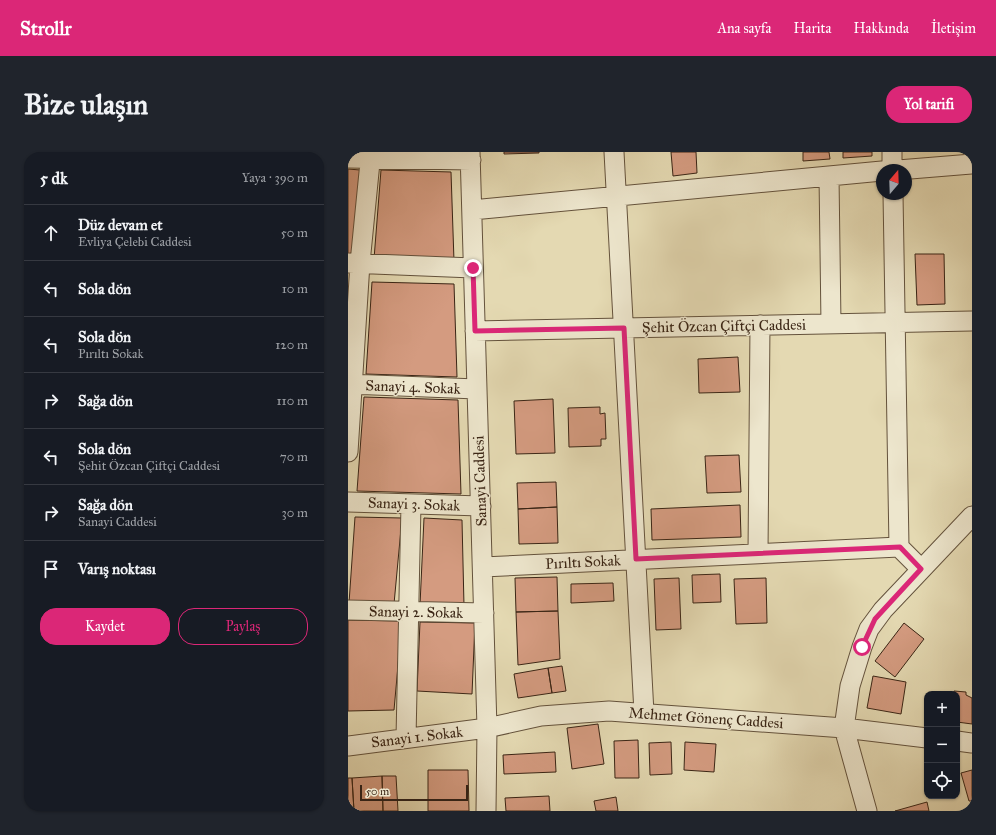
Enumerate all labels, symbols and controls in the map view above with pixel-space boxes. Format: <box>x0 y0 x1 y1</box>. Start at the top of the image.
text: Strollr <box>20 17 72 40</box>
text: Ana sayfa <box>718 20 771 37</box>
text: Harita <box>793 20 831 37</box>
text: Hakkında <box>853 20 909 37</box>
text: İletişim <box>931 20 976 37</box>
button: Yol tarifi <box>886 86 972 123</box>
text: Bize ulaşın <box>24 87 148 122</box>
north arrow <box>876 164 912 200</box>
text: 5 dk <box>40 168 68 189</box>
text: Yaya · 390 m <box>242 170 308 186</box>
text: Düz devam et <box>78 216 163 234</box>
icon: ahead <box>40 222 62 244</box>
text: 50 m <box>281 225 308 241</box>
text: Evliya Çelebi Caddesi <box>78 234 192 250</box>
route end <box>464 259 482 277</box>
icon: left <box>40 278 62 300</box>
text: Sola dön <box>78 280 131 298</box>
text: 10 m <box>282 281 308 297</box>
street label: Şehit Özcan Çiftçi Caddesi <box>642 315 806 336</box>
text: Sola dön <box>78 328 131 346</box>
icon: left <box>40 334 62 356</box>
text: 120 m <box>275 337 308 353</box>
text: Pırıltı Sokak <box>78 346 144 362</box>
street label: Sanayi 4. Sokak <box>365 376 461 398</box>
icon: right <box>40 390 62 412</box>
text: Sağa dön <box>78 392 133 410</box>
text: 110 m <box>276 393 308 409</box>
street label: Sanayi Caddesi <box>469 435 491 527</box>
text: Sola dön <box>78 440 131 458</box>
icon: left <box>40 446 62 468</box>
text: 70 m <box>280 449 308 465</box>
text: Şehit Özcan Çiftçi Caddesi <box>78 458 220 474</box>
street label: Sanayi 3. Sokak <box>367 493 461 515</box>
text: Sağa dön <box>78 496 133 514</box>
icon: right <box>40 502 62 524</box>
text: 30 m <box>282 505 308 521</box>
text: Sanayi Caddesi <box>78 514 157 530</box>
street label: Pırıltı Sokak <box>545 551 621 573</box>
icon: arrive <box>40 558 62 580</box>
text: Varış noktası <box>78 560 156 578</box>
street label: Sanayi 2. Sokak <box>369 602 463 622</box>
button: Kaydet <box>40 608 170 645</box>
button: Paylaş <box>178 608 308 645</box>
route start <box>853 638 871 656</box>
map controls <box>924 691 960 799</box>
button: + <box>924 691 960 727</box>
street label: Mehmet Gönenç Caddesi <box>628 704 784 732</box>
street label: Sanayi 1. Sokak <box>370 722 464 752</box>
button: − <box>924 727 960 763</box>
button: locate <box>924 763 960 799</box>
scale bar <box>360 783 468 802</box>
text: 50 m <box>366 785 389 798</box>

